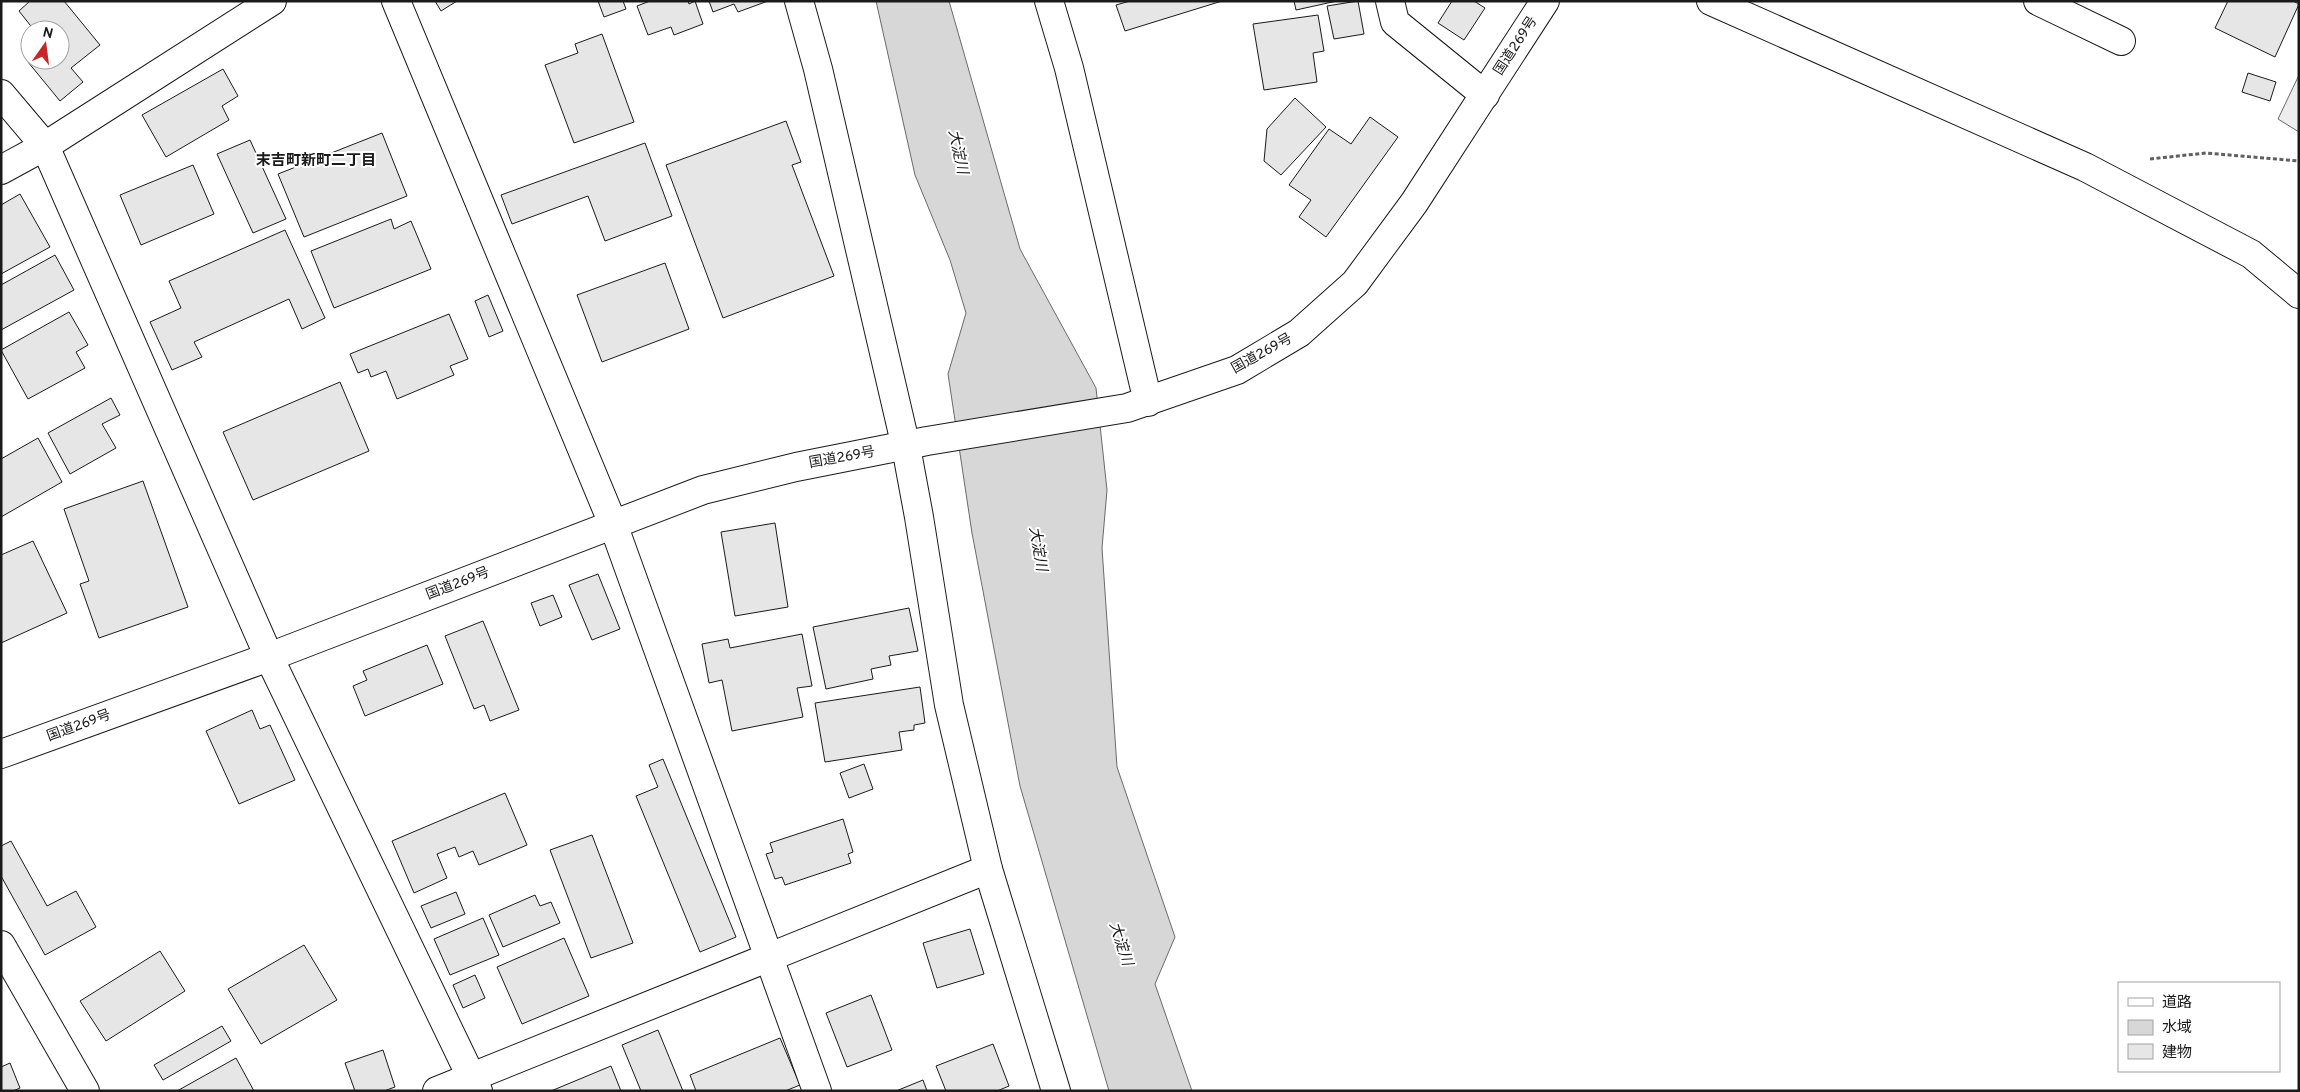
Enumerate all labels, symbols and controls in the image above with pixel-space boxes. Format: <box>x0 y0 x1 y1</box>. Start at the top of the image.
street label: 国道269号 <box>1491 13 1541 79</box>
north arrow <box>20 20 70 70</box>
text: N <box>41 24 55 43</box>
water label: 大淀川 <box>943 128 971 178</box>
district label: 末吉町新町二丁目 <box>256 152 376 171</box>
street label: 国道269号 <box>1229 330 1295 378</box>
street label: 国道269号 <box>808 444 876 472</box>
water label: 大淀川 <box>1024 525 1051 575</box>
street label: 国道269号 <box>424 564 492 604</box>
street label: 国道269号 <box>45 707 113 745</box>
water label: 大淀川 <box>1104 920 1137 970</box>
legend <box>2118 982 2280 1072</box>
text: 道路 <box>2162 994 2192 1013</box>
text: 水域 <box>2162 1019 2192 1038</box>
text: 建物 <box>2162 1044 2192 1063</box>

